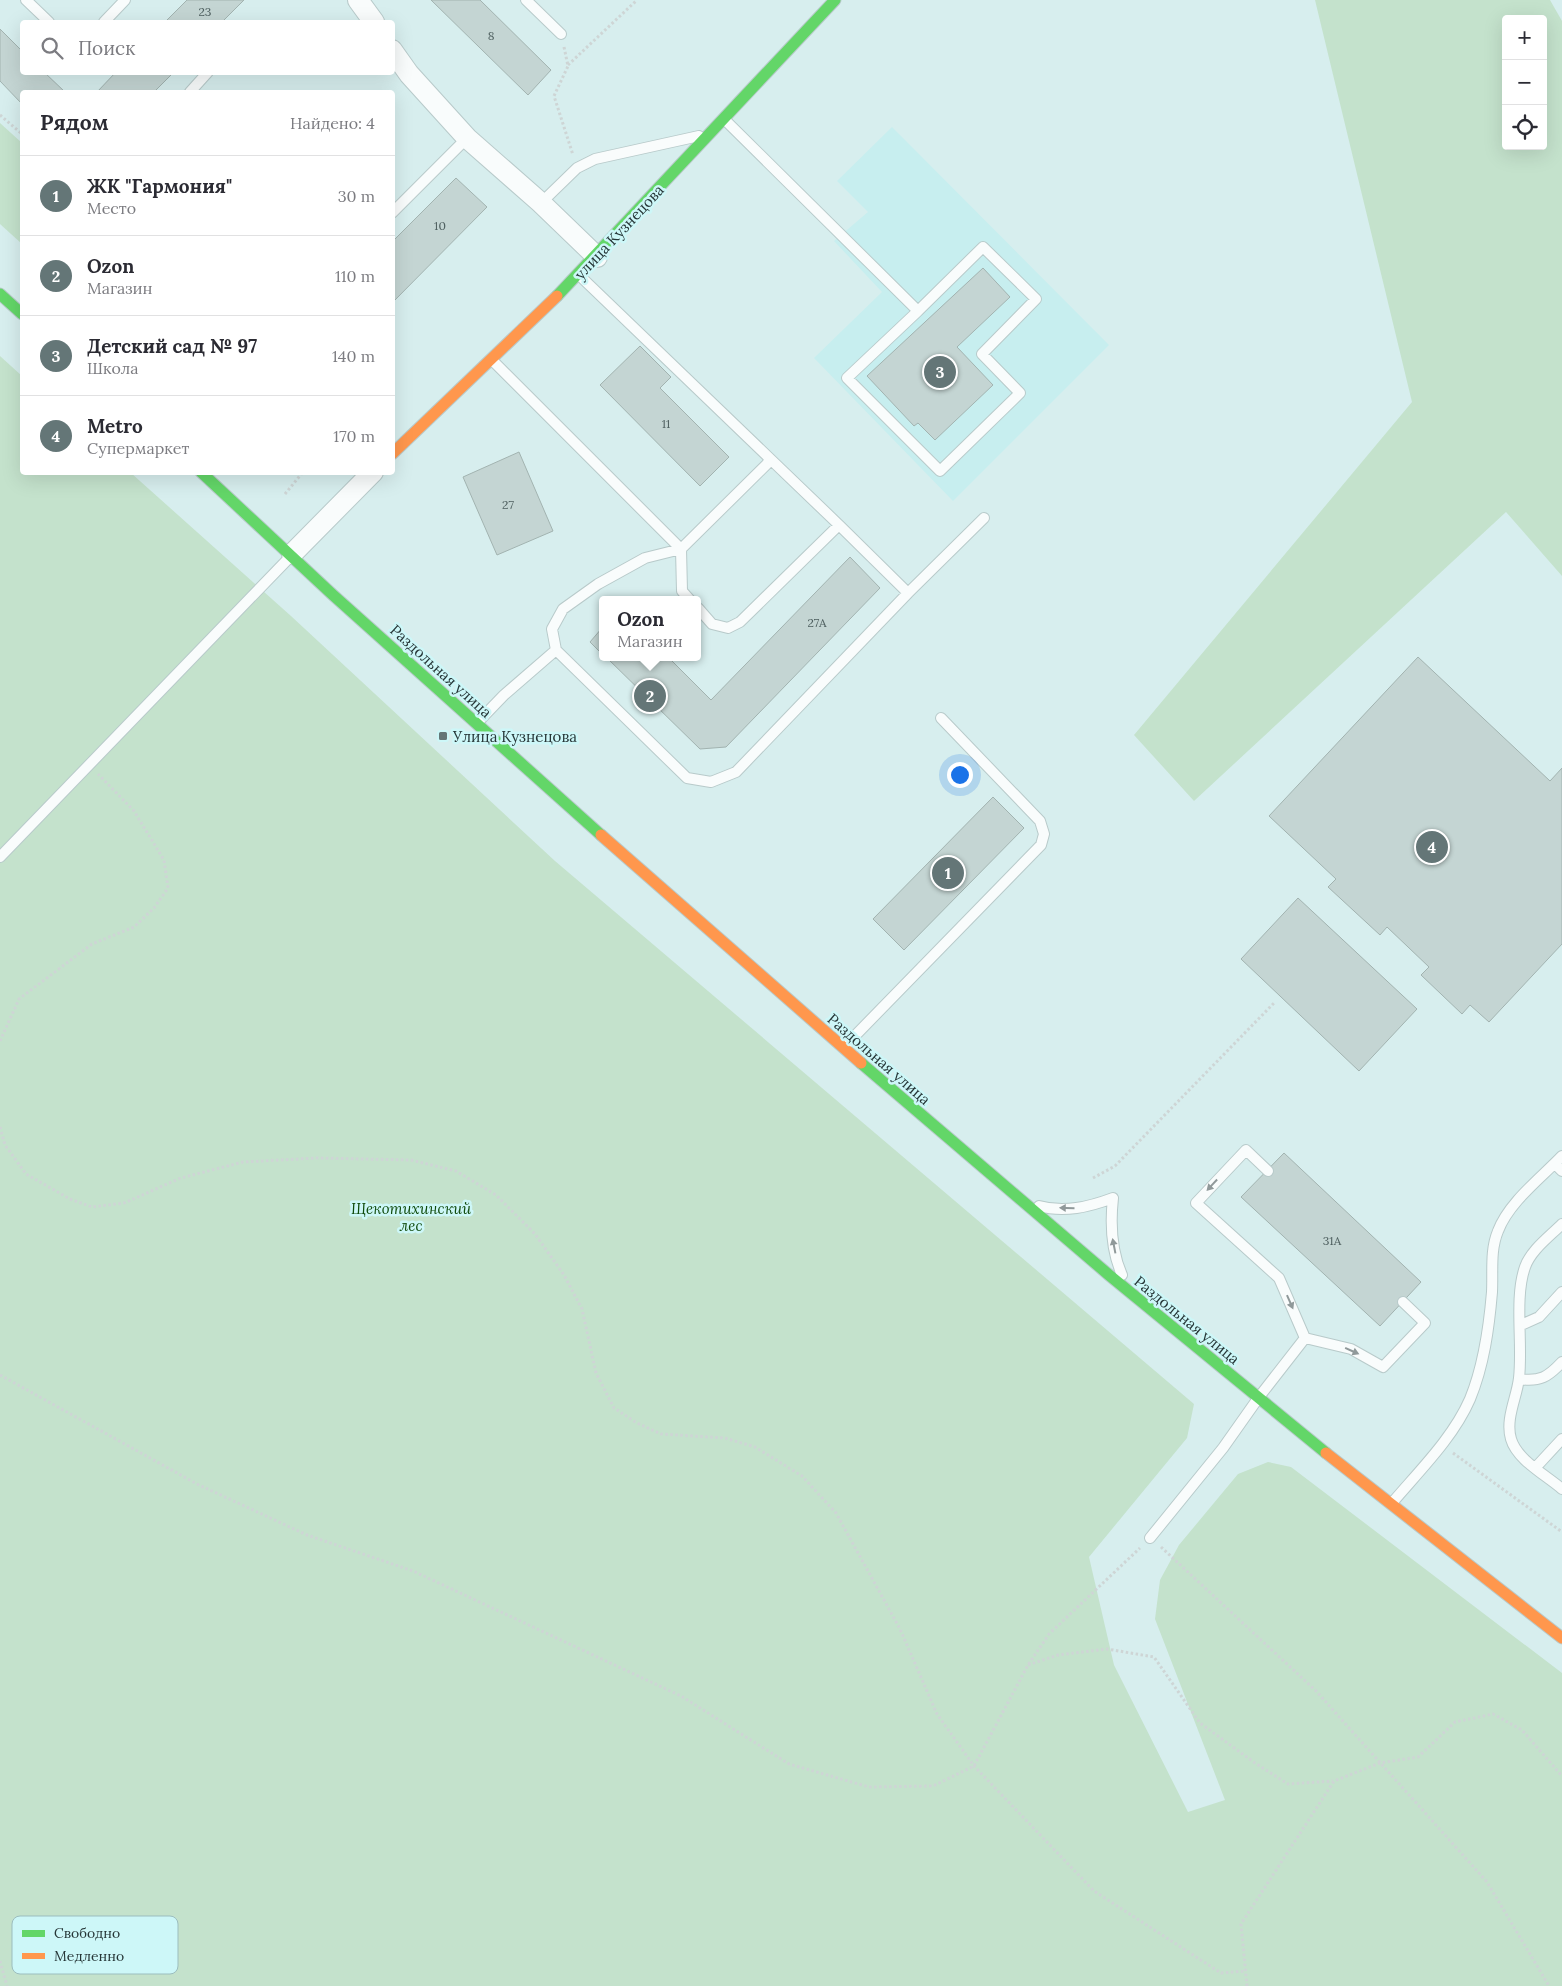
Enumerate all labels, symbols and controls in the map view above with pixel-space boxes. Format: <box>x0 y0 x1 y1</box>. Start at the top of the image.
house number: 23 <box>199 4 212 19</box>
map controls <box>1502 15 1547 150</box>
button: + <box>1502 15 1547 60</box>
search box <box>20 20 395 75</box>
house number: 8 <box>488 28 495 43</box>
icon: search <box>38 34 66 62</box>
text: Поиск <box>78 36 135 60</box>
button: − <box>1502 60 1547 105</box>
button: locate <box>1502 105 1547 150</box>
text: Рядом <box>40 109 109 136</box>
text: Найдено: 4 <box>290 113 375 133</box>
text: ЖК "Гармония" <box>87 174 232 198</box>
street label: улица Кузнецова <box>570 180 668 283</box>
text: 1 <box>53 186 59 206</box>
text: 30 m <box>338 186 375 206</box>
text: Место <box>87 198 136 218</box>
house number: 10 <box>434 218 446 233</box>
text: Ozon <box>87 254 134 278</box>
text: 2 <box>52 266 60 286</box>
text: 110 m <box>335 266 375 286</box>
text: Магазин <box>87 278 153 298</box>
text: Детский сад № 97 <box>87 334 257 358</box>
text: 3 <box>52 346 60 366</box>
text: 140 m <box>332 346 375 366</box>
pin: 3 <box>924 353 956 391</box>
text: Школа <box>87 358 139 378</box>
text: Metro <box>87 414 143 438</box>
house number: 11 <box>662 416 670 431</box>
text: 4 <box>52 426 60 446</box>
text: 170 m <box>333 426 375 446</box>
text: Супермаркет <box>87 438 189 458</box>
house number: 27 <box>502 497 514 512</box>
popup <box>599 596 701 661</box>
text: Ozon <box>617 607 664 631</box>
house number: 27А <box>807 615 827 630</box>
street label: Раздольная улица <box>386 620 496 722</box>
text: Магазин <box>617 631 683 651</box>
pin: 2 <box>634 677 666 715</box>
place label: Улица Кузнецова <box>452 727 577 746</box>
marker: Улица Кузнецова <box>437 730 449 742</box>
your location <box>947 762 973 788</box>
pin: 4 <box>1416 828 1448 866</box>
pin: 1 <box>932 854 964 892</box>
street label: Раздольная улица <box>824 1009 935 1109</box>
one-way arrow <box>1206 1179 1218 1191</box>
park label: Щекотихинский лес <box>351 1199 471 1235</box>
one-way arrow <box>1059 1204 1075 1212</box>
house number: 31А <box>1323 1233 1342 1248</box>
one-way arrow <box>1109 1238 1117 1254</box>
street label: Раздольная улица <box>1130 1272 1244 1369</box>
one-way arrow <box>1286 1295 1294 1309</box>
one-way arrow <box>1345 1347 1359 1355</box>
legend <box>12 1916 178 1974</box>
text: Свободно <box>54 1924 120 1942</box>
text: Медленно <box>54 1947 124 1965</box>

